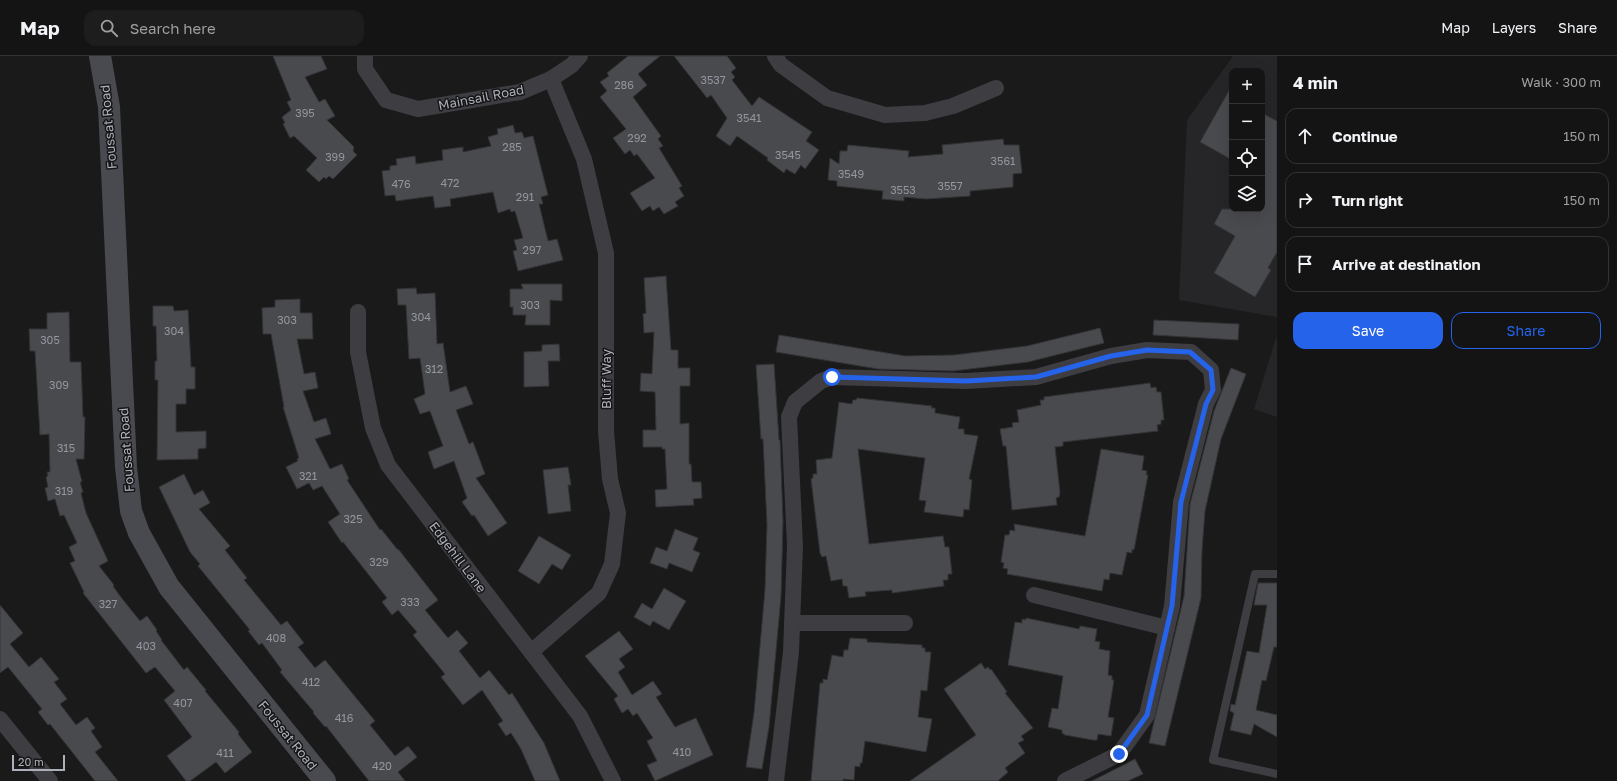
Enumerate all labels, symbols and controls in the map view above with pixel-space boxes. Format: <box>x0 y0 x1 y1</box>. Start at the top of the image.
search box <box>84 10 364 46</box>
text: Map <box>20 16 60 39</box>
icon: search <box>98 17 120 39</box>
text: Search here <box>130 19 216 37</box>
text: Map <box>1441 19 1470 36</box>
text: Layers <box>1492 19 1536 36</box>
text: Share <box>1558 19 1597 36</box>
map controls <box>1229 68 1265 212</box>
button: + <box>1229 68 1265 104</box>
text: 4 min <box>1293 72 1338 93</box>
house number: 3537 <box>700 73 726 86</box>
text: Walk · 300 m <box>1521 74 1601 90</box>
house number: 286 <box>614 78 634 91</box>
street label: Mainsail Road <box>437 81 525 113</box>
street label: Foussat Road <box>96 84 120 170</box>
button: − <box>1229 104 1265 140</box>
house number: 395 <box>295 106 315 119</box>
house number: 3541 <box>737 111 761 124</box>
icon: ahead <box>1294 125 1316 147</box>
text: Continue <box>1332 127 1398 145</box>
text: 150 m <box>1563 128 1600 144</box>
house number: 292 <box>627 131 647 144</box>
house number: 285 <box>502 140 522 153</box>
button: locate <box>1229 140 1265 176</box>
house number: 3545 <box>775 148 801 161</box>
house number: 399 <box>325 150 345 163</box>
house number: 3561 <box>991 154 1015 167</box>
house number: 3549 <box>838 167 864 180</box>
house number: 472 <box>441 176 459 189</box>
button: layers <box>1229 176 1265 212</box>
house number: 476 <box>391 177 411 190</box>
house number: 3557 <box>937 179 963 192</box>
house number: 3553 <box>890 183 916 196</box>
icon: right <box>1294 189 1316 211</box>
house number: 291 <box>516 190 534 203</box>
text: Turn right <box>1332 191 1403 209</box>
text: 150 m <box>1563 192 1600 208</box>
house number: 297 <box>523 243 542 256</box>
icon: arrive <box>1294 253 1316 275</box>
text: Arrive at destination <box>1332 255 1481 273</box>
house number: 303 <box>520 298 540 311</box>
house number: 304 <box>411 310 431 323</box>
button: Save <box>1293 312 1443 349</box>
button: Share <box>1451 312 1601 349</box>
house number: 303 <box>277 313 297 326</box>
house number: 304 <box>164 324 184 337</box>
house number: 305 <box>40 333 60 346</box>
street label: Bluff Way <box>598 348 614 409</box>
house number: 312 <box>425 362 443 375</box>
route start <box>823 368 841 386</box>
house number: 309 <box>49 378 69 391</box>
street label: Foussat Road <box>115 407 137 493</box>
house number: 315 <box>57 441 75 454</box>
house number: 321 <box>299 469 317 482</box>
house number: 319 <box>55 484 73 497</box>
house number: 325 <box>343 512 363 525</box>
street label: Edgehill Lane <box>426 518 490 596</box>
house number: 329 <box>369 555 389 568</box>
house number: 333 <box>400 595 420 608</box>
house number: 327 <box>99 597 117 610</box>
house number: 408 <box>266 631 286 644</box>
house number: 403 <box>136 639 156 652</box>
house number: 412 <box>302 675 320 688</box>
house number: 407 <box>173 696 193 709</box>
street label: Foussat Road <box>255 697 321 773</box>
house number: 416 <box>335 711 354 724</box>
house number: 410 <box>673 745 692 758</box>
route end <box>1110 745 1128 763</box>
house number: 411 <box>216 746 234 759</box>
scale bar <box>12 753 65 772</box>
text: 20 m <box>18 755 44 768</box>
house number: 420 <box>372 759 392 772</box>

